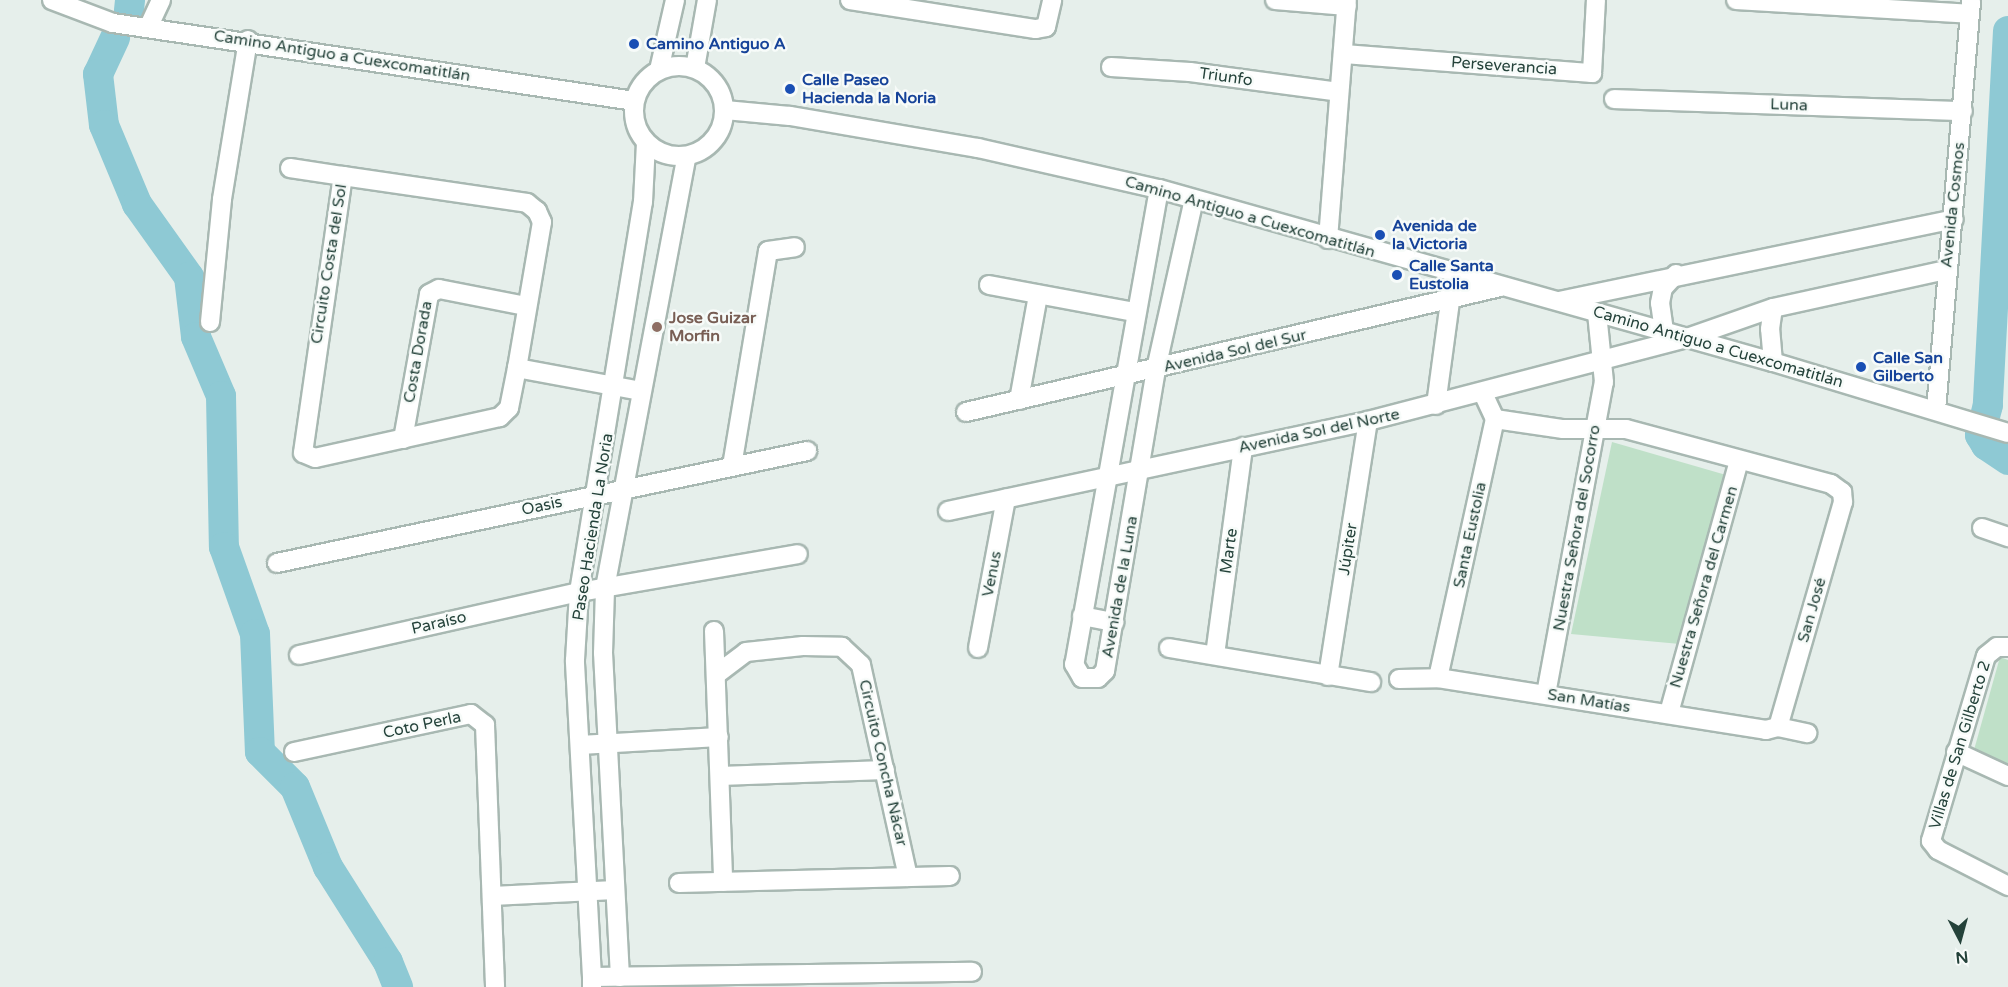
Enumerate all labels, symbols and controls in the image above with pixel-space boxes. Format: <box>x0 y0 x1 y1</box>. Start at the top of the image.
street label: Camino Antiguo a Cuexcomatitlán <box>212 26 472 86</box>
place label: Camino Antiguo A <box>646 34 786 54</box>
marker: Camino Antiguo A <box>627 37 641 51</box>
street label: Perseverancia <box>1450 53 1558 79</box>
street label: Triunfo <box>1198 64 1254 90</box>
place label: Calle Paseo Hacienda la Noria <box>802 70 936 108</box>
marker: Calle Paseo Hacienda la Noria <box>783 82 797 96</box>
street label: Luna <box>1770 95 1808 115</box>
street label: Avenida Cosmos <box>1937 141 1969 269</box>
street label: Camino Antiguo a Cuexcomatitlán <box>1123 172 1377 262</box>
street label: Circuito Costa del Sol <box>307 183 351 345</box>
place label: Avenida de la Victoria <box>1392 216 1477 254</box>
marker: Avenida de la Victoria <box>1373 228 1387 242</box>
place label: Calle Santa Eustolia <box>1409 256 1494 294</box>
marker: Calle Santa Eustolia <box>1390 268 1404 282</box>
street label: Costa Dorada <box>400 300 436 404</box>
street label: Camino Antiguo a Cuexcomatitlán <box>1591 302 1845 392</box>
place label: Jose Guizar Morfin <box>669 308 756 346</box>
marker: Jose Guizar Morfin <box>650 320 664 334</box>
street label: Avenida Sol del Sur <box>1162 325 1308 377</box>
place label: Calle San Gilberto <box>1873 348 1943 386</box>
marker: Calle San Gilberto <box>1854 360 1868 374</box>
street label: Avenida Sol del Norte <box>1237 405 1401 457</box>
street label: Nuestra Señora del Socorro <box>1549 423 1605 633</box>
street label: Paseo Hacienda La Noria <box>569 432 617 622</box>
street label: Santa Eustolia <box>1449 480 1491 590</box>
street label: Nuestra Señora del Carmen <box>1666 484 1742 690</box>
street label: Oasis <box>520 492 564 520</box>
street label: Avenida de la Luna <box>1098 514 1142 660</box>
street label: Júpiter <box>1334 522 1362 576</box>
street label: Marte <box>1216 527 1242 575</box>
street label: Venus <box>978 549 1006 599</box>
street label: San José <box>1794 575 1830 645</box>
street label: Paraíso <box>410 607 468 639</box>
street label: Villas de San Gilberto 2 <box>1925 658 1995 832</box>
street label: Circuito Concha Nácar <box>854 678 912 848</box>
street label: San Matías <box>1546 685 1632 717</box>
street label: Coto Perla <box>381 707 463 743</box>
north arrow <box>1930 909 1990 969</box>
text: N <box>1954 946 1969 968</box>

